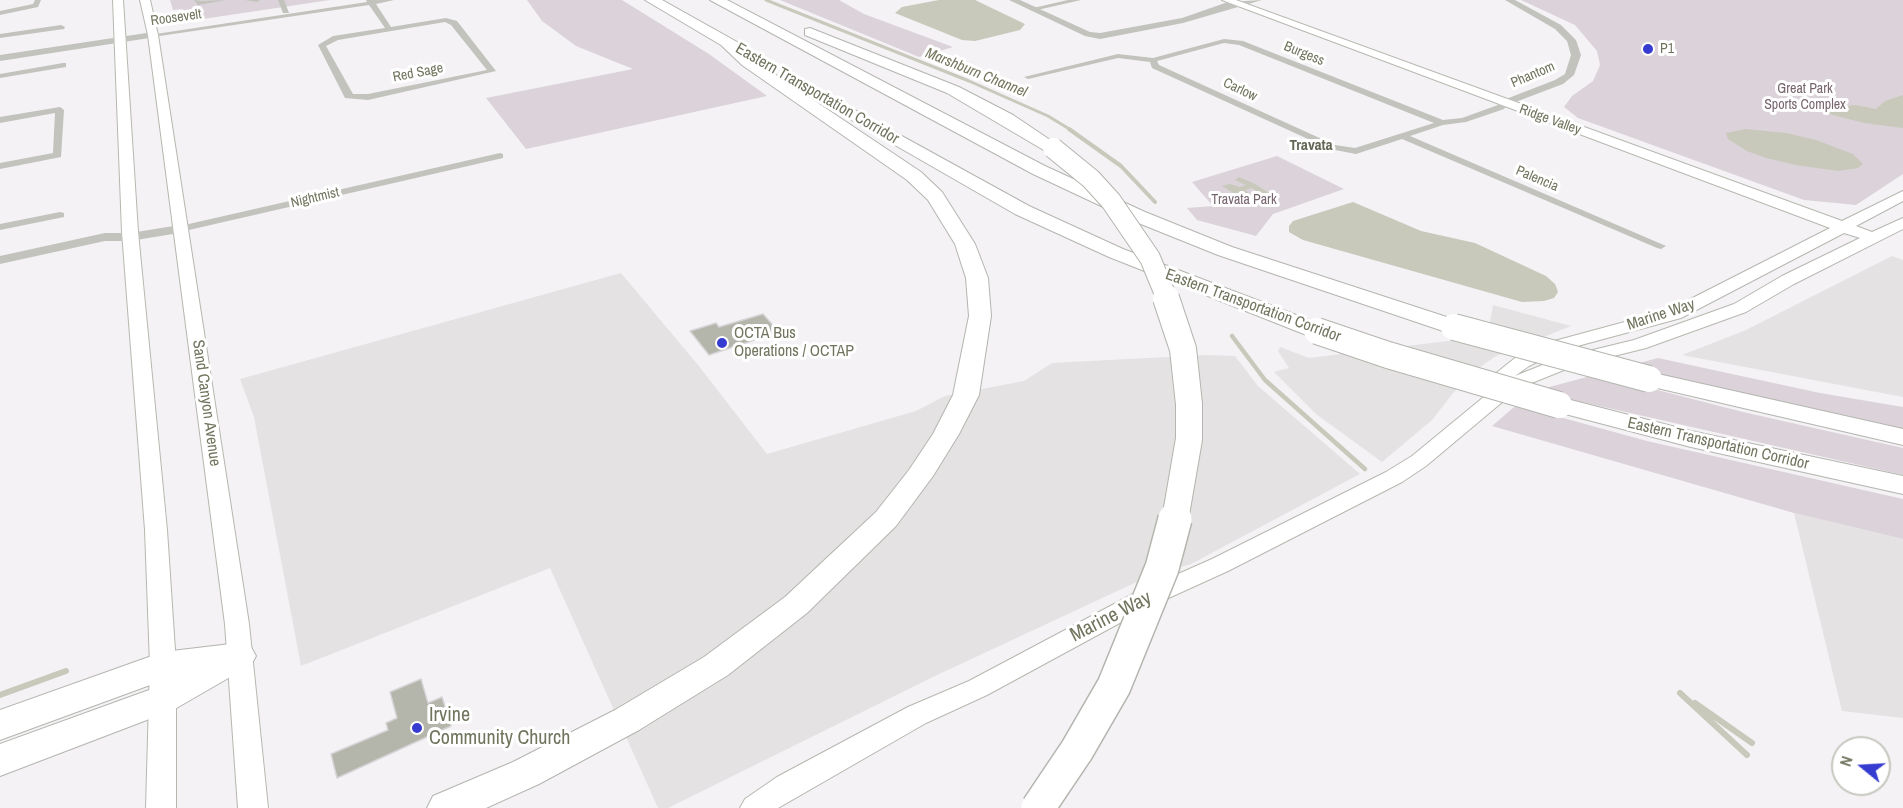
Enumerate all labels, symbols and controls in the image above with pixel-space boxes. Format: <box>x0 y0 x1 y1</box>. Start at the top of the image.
street label: Roosevelt <box>150 6 202 30</box>
street label: Burgess <box>1281 38 1327 70</box>
street label: Eastern Transportation Corridor <box>732 39 902 149</box>
place label: P1 <box>1660 41 1674 57</box>
marker: P1 <box>1641 42 1655 56</box>
water label: Marshburn Channel <box>923 44 1029 102</box>
street label: Phantom <box>1509 58 1557 92</box>
street label: Red Sage <box>391 60 445 86</box>
street label: Carlow <box>1220 75 1260 105</box>
park label: Great Park Sports Complex <box>1764 81 1846 114</box>
street label: Ridge Valley <box>1517 101 1583 139</box>
district label: Travata <box>1289 137 1333 155</box>
street label: Palencia <box>1513 163 1561 195</box>
street label: Nightmist <box>289 184 341 212</box>
park label: Travata Park <box>1211 192 1277 208</box>
street label: Eastern Transportation Corridor <box>1163 265 1343 347</box>
street label: Marine Way <box>1625 295 1697 335</box>
place label: OCTA Bus Operations / OCTAP <box>734 324 854 362</box>
marker: OCTA Bus Operations / OCTAP <box>715 336 729 350</box>
street label: Sand Canyon Avenue <box>188 339 224 467</box>
street label: Eastern Transportation Corridor <box>1625 414 1811 474</box>
street label: Marine Way <box>1066 586 1156 648</box>
place label: Irvine Community Church <box>429 704 570 751</box>
marker: Irvine Community Church <box>410 721 424 735</box>
north arrow <box>1831 736 1891 796</box>
text: N <box>1834 753 1858 769</box>

